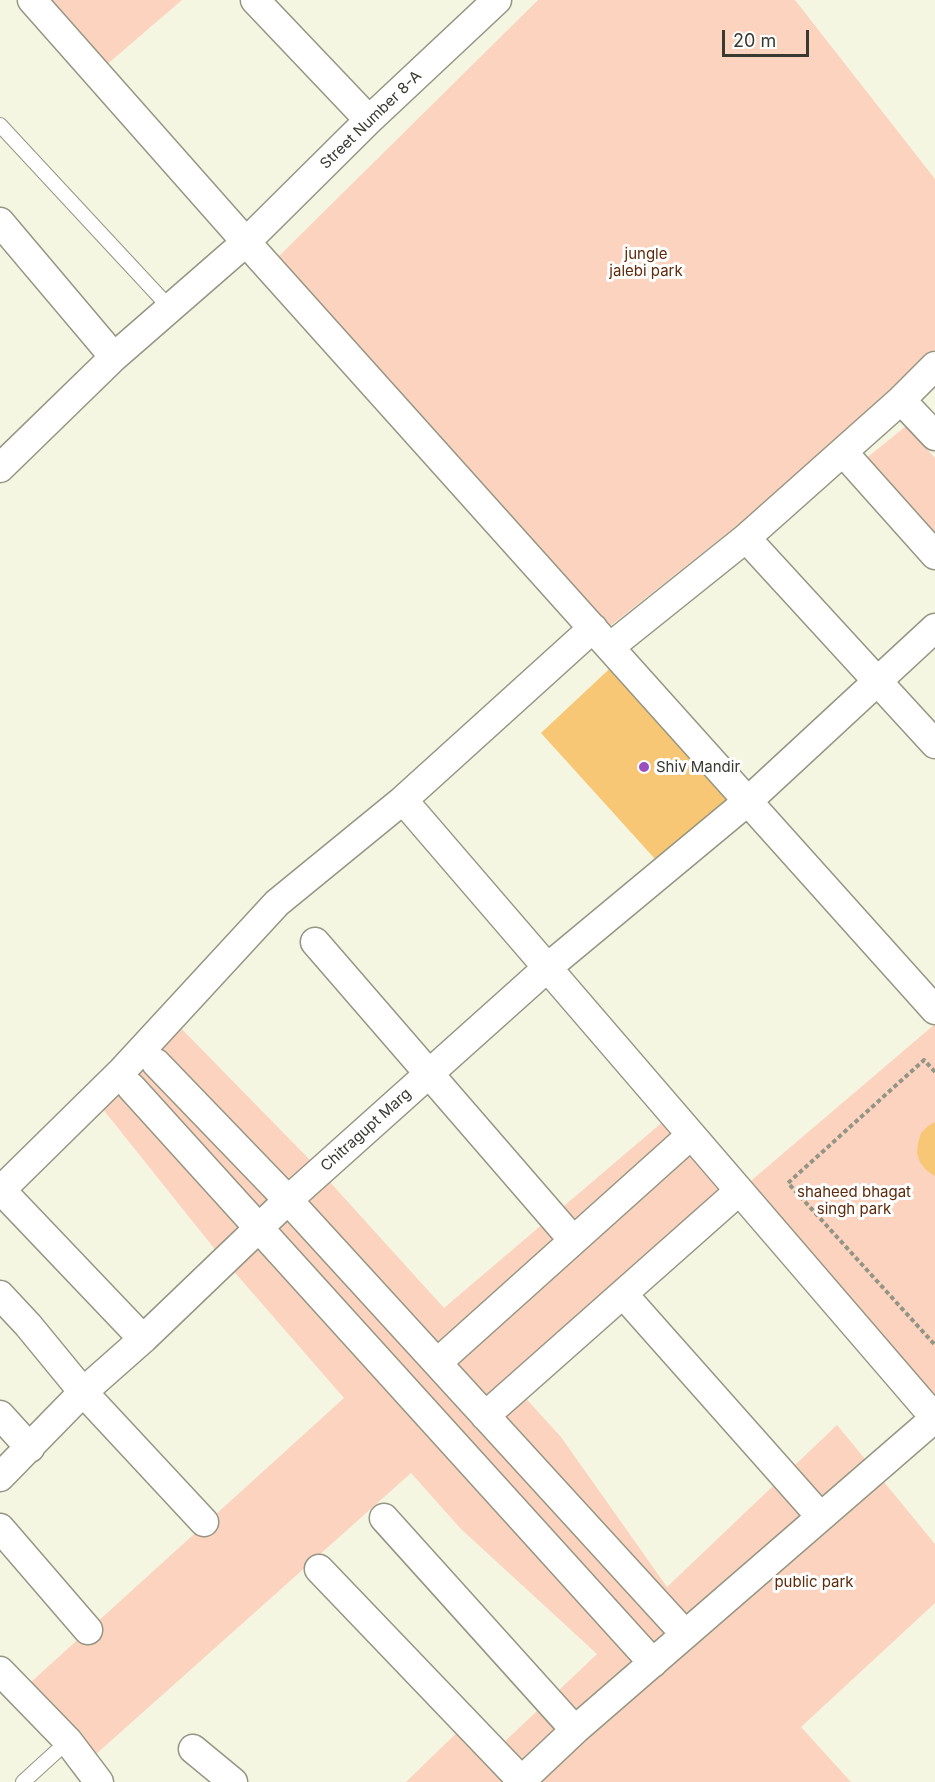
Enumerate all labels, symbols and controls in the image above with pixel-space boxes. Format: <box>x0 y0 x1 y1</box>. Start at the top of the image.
scale bar <box>725 18 812 56</box>
text: 20 m <box>733 30 776 51</box>
street label: Street Number 8-A <box>317 67 425 173</box>
park label: jungle jalebi park <box>609 245 683 280</box>
place label: Shiv Mandir <box>656 758 740 776</box>
marker: Shiv Mandir <box>637 760 651 774</box>
street label: Chitragupt Marg <box>317 1085 415 1175</box>
park label: shaheed bhagat singh park <box>797 1183 911 1218</box>
park label: public park <box>774 1573 854 1591</box>

